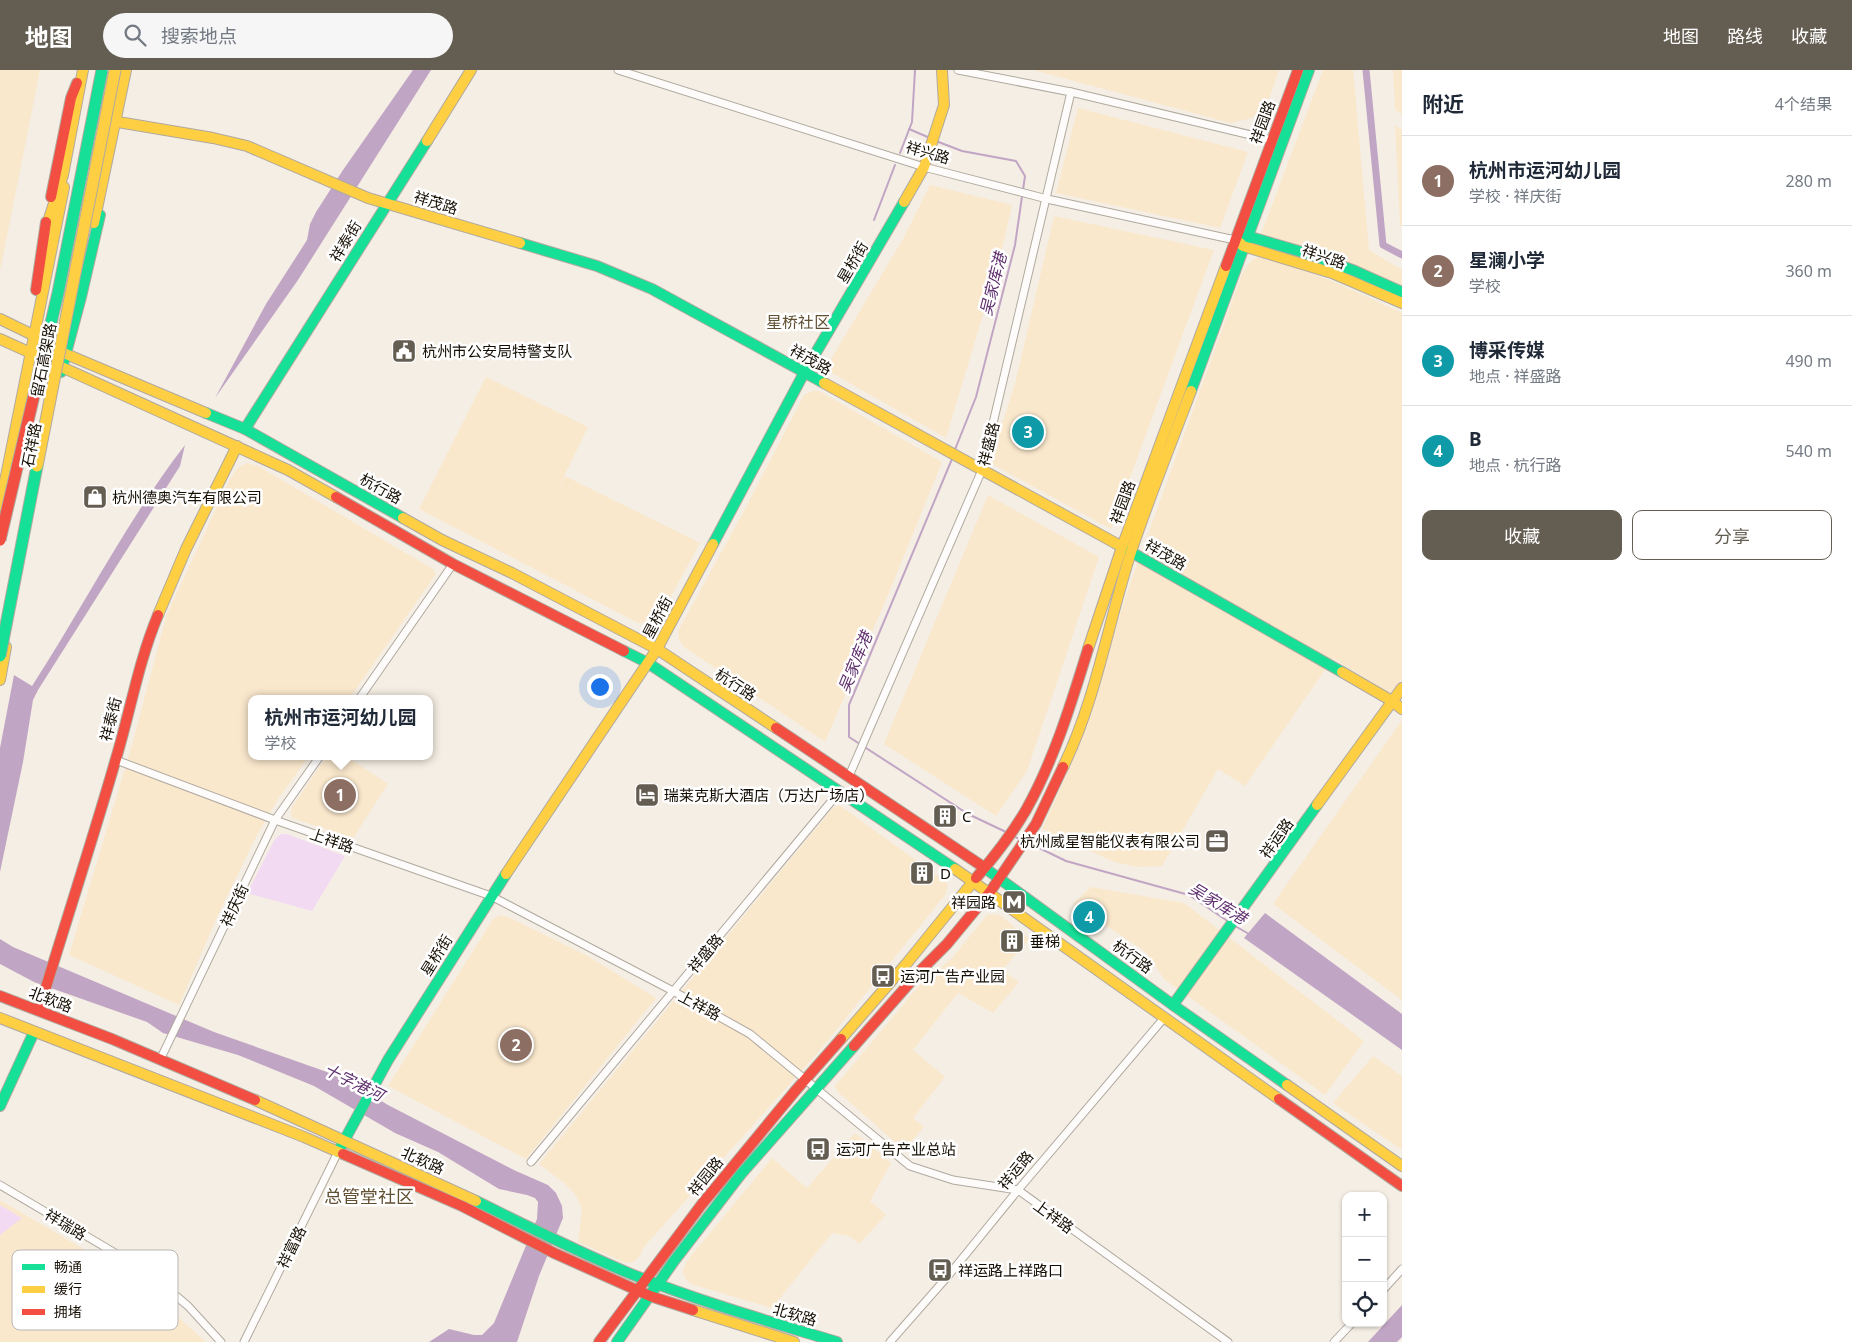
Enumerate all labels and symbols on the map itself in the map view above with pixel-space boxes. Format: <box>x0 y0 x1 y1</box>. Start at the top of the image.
street label: 祥园路 <box>1245 97 1279 147</box>
street label: 祥兴路 <box>904 136 952 168</box>
street label: 祥茂路 <box>412 186 460 218</box>
street label: 祥泰街 <box>325 217 365 265</box>
street label: 星桥街 <box>832 238 872 286</box>
street label: 祥兴路 <box>1299 239 1349 273</box>
water label: 吴家库港 <box>975 248 1012 318</box>
district label: 星桥社区 <box>766 311 830 333</box>
street label: 留石高架路 <box>26 321 60 399</box>
public building icon: 杭州市公安局特警支队 <box>391 338 417 364</box>
street label: 祥茂路 <box>786 339 836 379</box>
place label: 杭州市公安局特警支队 <box>422 341 572 361</box>
pin: 3 <box>1012 413 1044 451</box>
street label: 祥盛路 <box>973 420 1003 468</box>
street label: 石祥路 <box>17 421 45 469</box>
street label: 杭行路 <box>356 468 406 508</box>
street label: 祥园路 <box>1105 477 1139 527</box>
shop icon: 杭州德奥汽车有限公司 <box>82 484 108 510</box>
place label: 杭州德奥汽车有限公司 <box>112 487 262 507</box>
street label: 祥茂路 <box>1142 534 1190 574</box>
street label: 星桥街 <box>638 592 676 642</box>
water label: 吴家库港 <box>833 626 878 696</box>
street label: 杭行路 <box>712 663 760 705</box>
your location <box>587 674 613 700</box>
street label: 祥泰街 <box>95 695 125 743</box>
pin: 1 <box>324 776 356 814</box>
hotel icon: 瑞莱克斯大酒店（万达广场店） <box>634 782 660 808</box>
place label: 瑞莱克斯大酒店（万达广场店） <box>664 785 874 805</box>
building icon: C <box>932 803 958 829</box>
place label: C <box>962 806 972 826</box>
street label: 祥运路 <box>1255 814 1297 862</box>
street label: 上祥路 <box>307 823 357 857</box>
office icon: 杭州威星智能仪表有限公司 <box>1204 828 1230 854</box>
place label: 杭州威星智能仪表有限公司 <box>1020 831 1200 851</box>
building icon: D <box>909 860 935 886</box>
place label: D <box>940 863 951 883</box>
water label: 吴家库港 <box>1185 877 1253 930</box>
street label: 祥庆街 <box>215 880 253 930</box>
metro station icon: 祥园路 <box>1001 889 1027 915</box>
place label: 祥园路 <box>951 892 996 912</box>
pin: 4 <box>1073 898 1105 936</box>
building icon: 垂梯 <box>999 928 1025 954</box>
street label: 祥盛路 <box>683 929 727 977</box>
street label: 星桥街 <box>416 931 456 979</box>
place label: 垂梯 <box>1030 931 1060 951</box>
street label: 杭行路 <box>1109 935 1157 977</box>
bus stop icon: 运河广告产业园 <box>870 963 896 989</box>
place label: 运河广告产业园 <box>900 966 1005 986</box>
street label: 北软路 <box>26 982 76 1016</box>
street label: 上祥路 <box>675 986 725 1024</box>
pin: 2 <box>500 1026 532 1064</box>
water label: 十字港河 <box>320 1058 390 1107</box>
bus stop icon: 运河广告产业总站 <box>805 1136 831 1162</box>
place label: 运河广告产业总站 <box>836 1139 956 1159</box>
street label: 北软路 <box>398 1142 448 1178</box>
street label: 祥运路 <box>993 1146 1037 1194</box>
street label: 祥园路 <box>683 1152 727 1200</box>
district label: 总管堂社区 <box>324 1184 414 1208</box>
street label: 上祥路 <box>1030 1195 1078 1237</box>
street label: 祥瑞路 <box>42 1204 90 1244</box>
street label: 祥富路 <box>272 1222 310 1272</box>
legend <box>12 1250 178 1330</box>
text: 畅通 <box>54 1257 82 1276</box>
bus stop icon: 祥运路上祥路口 <box>927 1257 953 1283</box>
place label: 祥运路上祥路口 <box>958 1260 1063 1280</box>
text: 缓行 <box>54 1279 82 1298</box>
street label: 北软路 <box>771 1298 819 1330</box>
text: 拥堵 <box>54 1302 82 1321</box>

